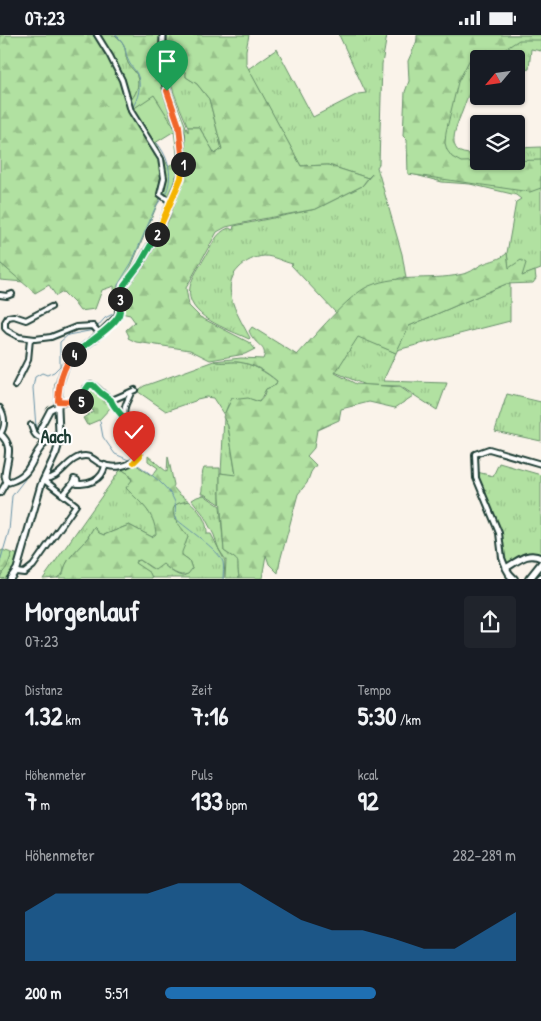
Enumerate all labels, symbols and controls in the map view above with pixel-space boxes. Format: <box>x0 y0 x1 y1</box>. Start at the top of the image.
text: 07:23 <box>25 5 65 31</box>
pin <box>146 40 188 91</box>
icon: arrive <box>153 47 181 75</box>
north arrow <box>470 50 525 105</box>
map controls <box>470 50 525 170</box>
button: layers <box>470 115 525 170</box>
pin: 1 <box>170 151 196 177</box>
text: 1 <box>181 155 186 174</box>
pin: 2 <box>144 221 170 247</box>
text: 2 <box>154 225 161 244</box>
pin: 3 <box>108 287 132 311</box>
text: 3 <box>117 290 124 309</box>
pin: 4 <box>62 341 86 367</box>
text: 4 <box>72 345 77 364</box>
pin: 5 <box>68 389 94 413</box>
text: 5 <box>79 392 84 411</box>
pin <box>113 411 155 462</box>
icon: check <box>120 418 148 446</box>
district label: Aach <box>41 424 72 449</box>
text: Morgenlauf <box>25 592 140 630</box>
button: share <box>464 596 516 648</box>
text: 07:23 <box>25 630 58 652</box>
text: Distanz <box>25 680 63 699</box>
text: Zeit <box>191 680 212 699</box>
text: Tempo <box>358 680 391 699</box>
text: 1.32 <box>25 699 62 733</box>
text: 7:16 <box>191 699 229 733</box>
text: 5:30 <box>358 699 396 733</box>
text: km <box>62 710 81 729</box>
text: /km <box>396 710 421 729</box>
text: Höhenmeter <box>25 765 86 784</box>
text: Puls <box>191 765 213 784</box>
text: kcal <box>358 765 378 784</box>
text: 7 <box>25 784 37 818</box>
text: 133 <box>191 784 223 818</box>
text: 92 <box>358 784 379 818</box>
text: m <box>37 795 50 814</box>
text: bpm <box>223 795 247 814</box>
text: Höhenmeter <box>25 844 95 866</box>
text: 282–289 m <box>453 844 516 866</box>
text: 200 m <box>25 982 61 1004</box>
text: 5:51 <box>105 982 128 1004</box>

